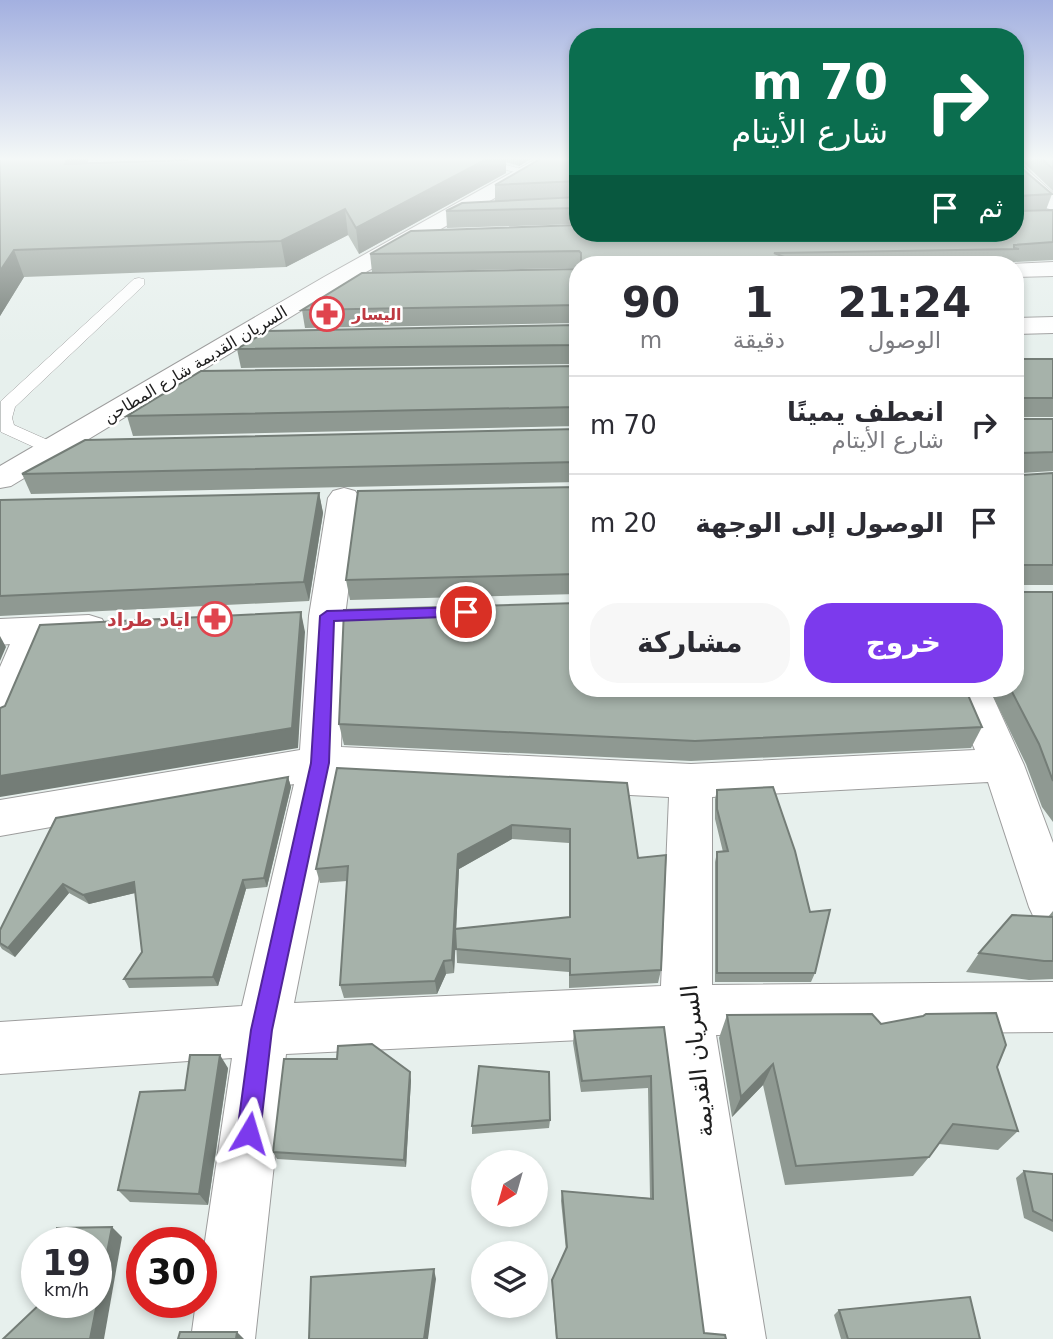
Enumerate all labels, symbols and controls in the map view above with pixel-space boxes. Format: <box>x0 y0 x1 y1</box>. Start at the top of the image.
text: 70 m <box>752 54 888 111</box>
icon: right <box>912 56 1003 147</box>
text: شارع الأيتام <box>731 113 888 151</box>
icon: arrive <box>926 189 964 227</box>
text: ثم <box>978 193 1003 223</box>
text: 90 <box>622 278 680 327</box>
text: 1 <box>744 278 773 327</box>
text: 21:24 <box>838 278 971 327</box>
pharmacy icon: اليسار <box>308 295 346 333</box>
street label: السريان القديمة شارع المطاحن <box>100 302 291 428</box>
place label: اليسار <box>351 305 402 324</box>
text: m <box>640 327 662 353</box>
text: دقيقة <box>733 327 785 353</box>
text: الوصول <box>868 327 941 353</box>
text: انعطف يمينًا <box>787 397 944 427</box>
icon: right <box>965 406 1003 444</box>
text: 70 m <box>590 410 657 440</box>
text: شارع الأيتام <box>831 427 944 453</box>
icon: arrive <box>965 504 1003 542</box>
text: 20 m <box>590 508 657 538</box>
text: الوصول إلى الوجهة <box>695 508 944 538</box>
pin <box>436 582 496 642</box>
icon: arrive <box>447 593 485 631</box>
pharmacy icon: اياد طراد <box>196 600 234 638</box>
button: مشاركة <box>590 603 790 683</box>
button: خروج <box>804 603 1003 683</box>
place label: اياد طراد <box>107 608 190 631</box>
street label: السريان القديمة <box>676 983 719 1139</box>
position arrow <box>212 1096 286 1170</box>
north arrow <box>471 1150 548 1227</box>
map controls <box>471 1150 548 1318</box>
speed limit sign: 30 <box>126 1227 217 1318</box>
button: layers <box>471 1241 548 1318</box>
text: 19 <box>42 1243 91 1283</box>
text: km/h <box>44 1279 89 1300</box>

